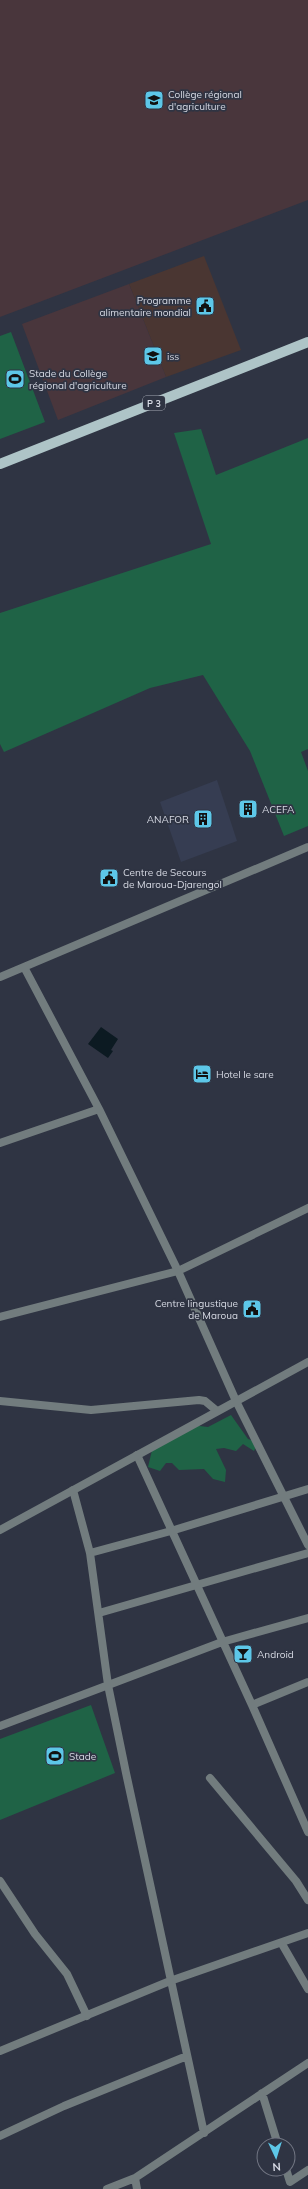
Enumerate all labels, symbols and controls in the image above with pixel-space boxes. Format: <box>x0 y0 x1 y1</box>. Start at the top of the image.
place label: Collège régional d'agriculture <box>168 88 242 113</box>
school or university icon: Collège régional d'agriculture <box>143 89 165 111</box>
place label: Programme alimentaire mondial <box>100 294 191 319</box>
public building icon: Programme alimentaire mondial <box>194 295 216 317</box>
school or university icon: iss <box>142 345 164 367</box>
place label: iss <box>167 350 179 363</box>
place label: Stade du Collège régional d'agriculture <box>29 367 127 392</box>
sports icon: Stade du Collège régional d'agriculture <box>4 368 26 390</box>
road number: P 3 <box>143 396 165 410</box>
building icon: ACEFA <box>237 798 259 820</box>
place label: ACEFA <box>262 803 295 816</box>
building icon: ANAFOR <box>192 808 214 830</box>
place label: ANAFOR <box>147 813 189 826</box>
place label: Centre de Secours de Maroua-Djarengol <box>123 866 222 891</box>
public building icon: Centre de Secours de Maroua-Djarengol <box>98 867 120 889</box>
hotel icon: Hotel le sare <box>191 1063 213 1085</box>
place label: Hotel le sare <box>216 1068 274 1081</box>
place label: Centre lingustique de Maroua <box>155 1297 238 1322</box>
public building icon: Centre lingustique de Maroua <box>241 1298 263 1320</box>
bar icon: Android <box>232 1643 254 1665</box>
place label: Android <box>257 1648 294 1661</box>
sports icon: Stade <box>44 1745 66 1767</box>
place label: Stade <box>69 1750 96 1763</box>
north arrow <box>256 2137 296 2177</box>
text: N <box>272 2160 281 2174</box>

